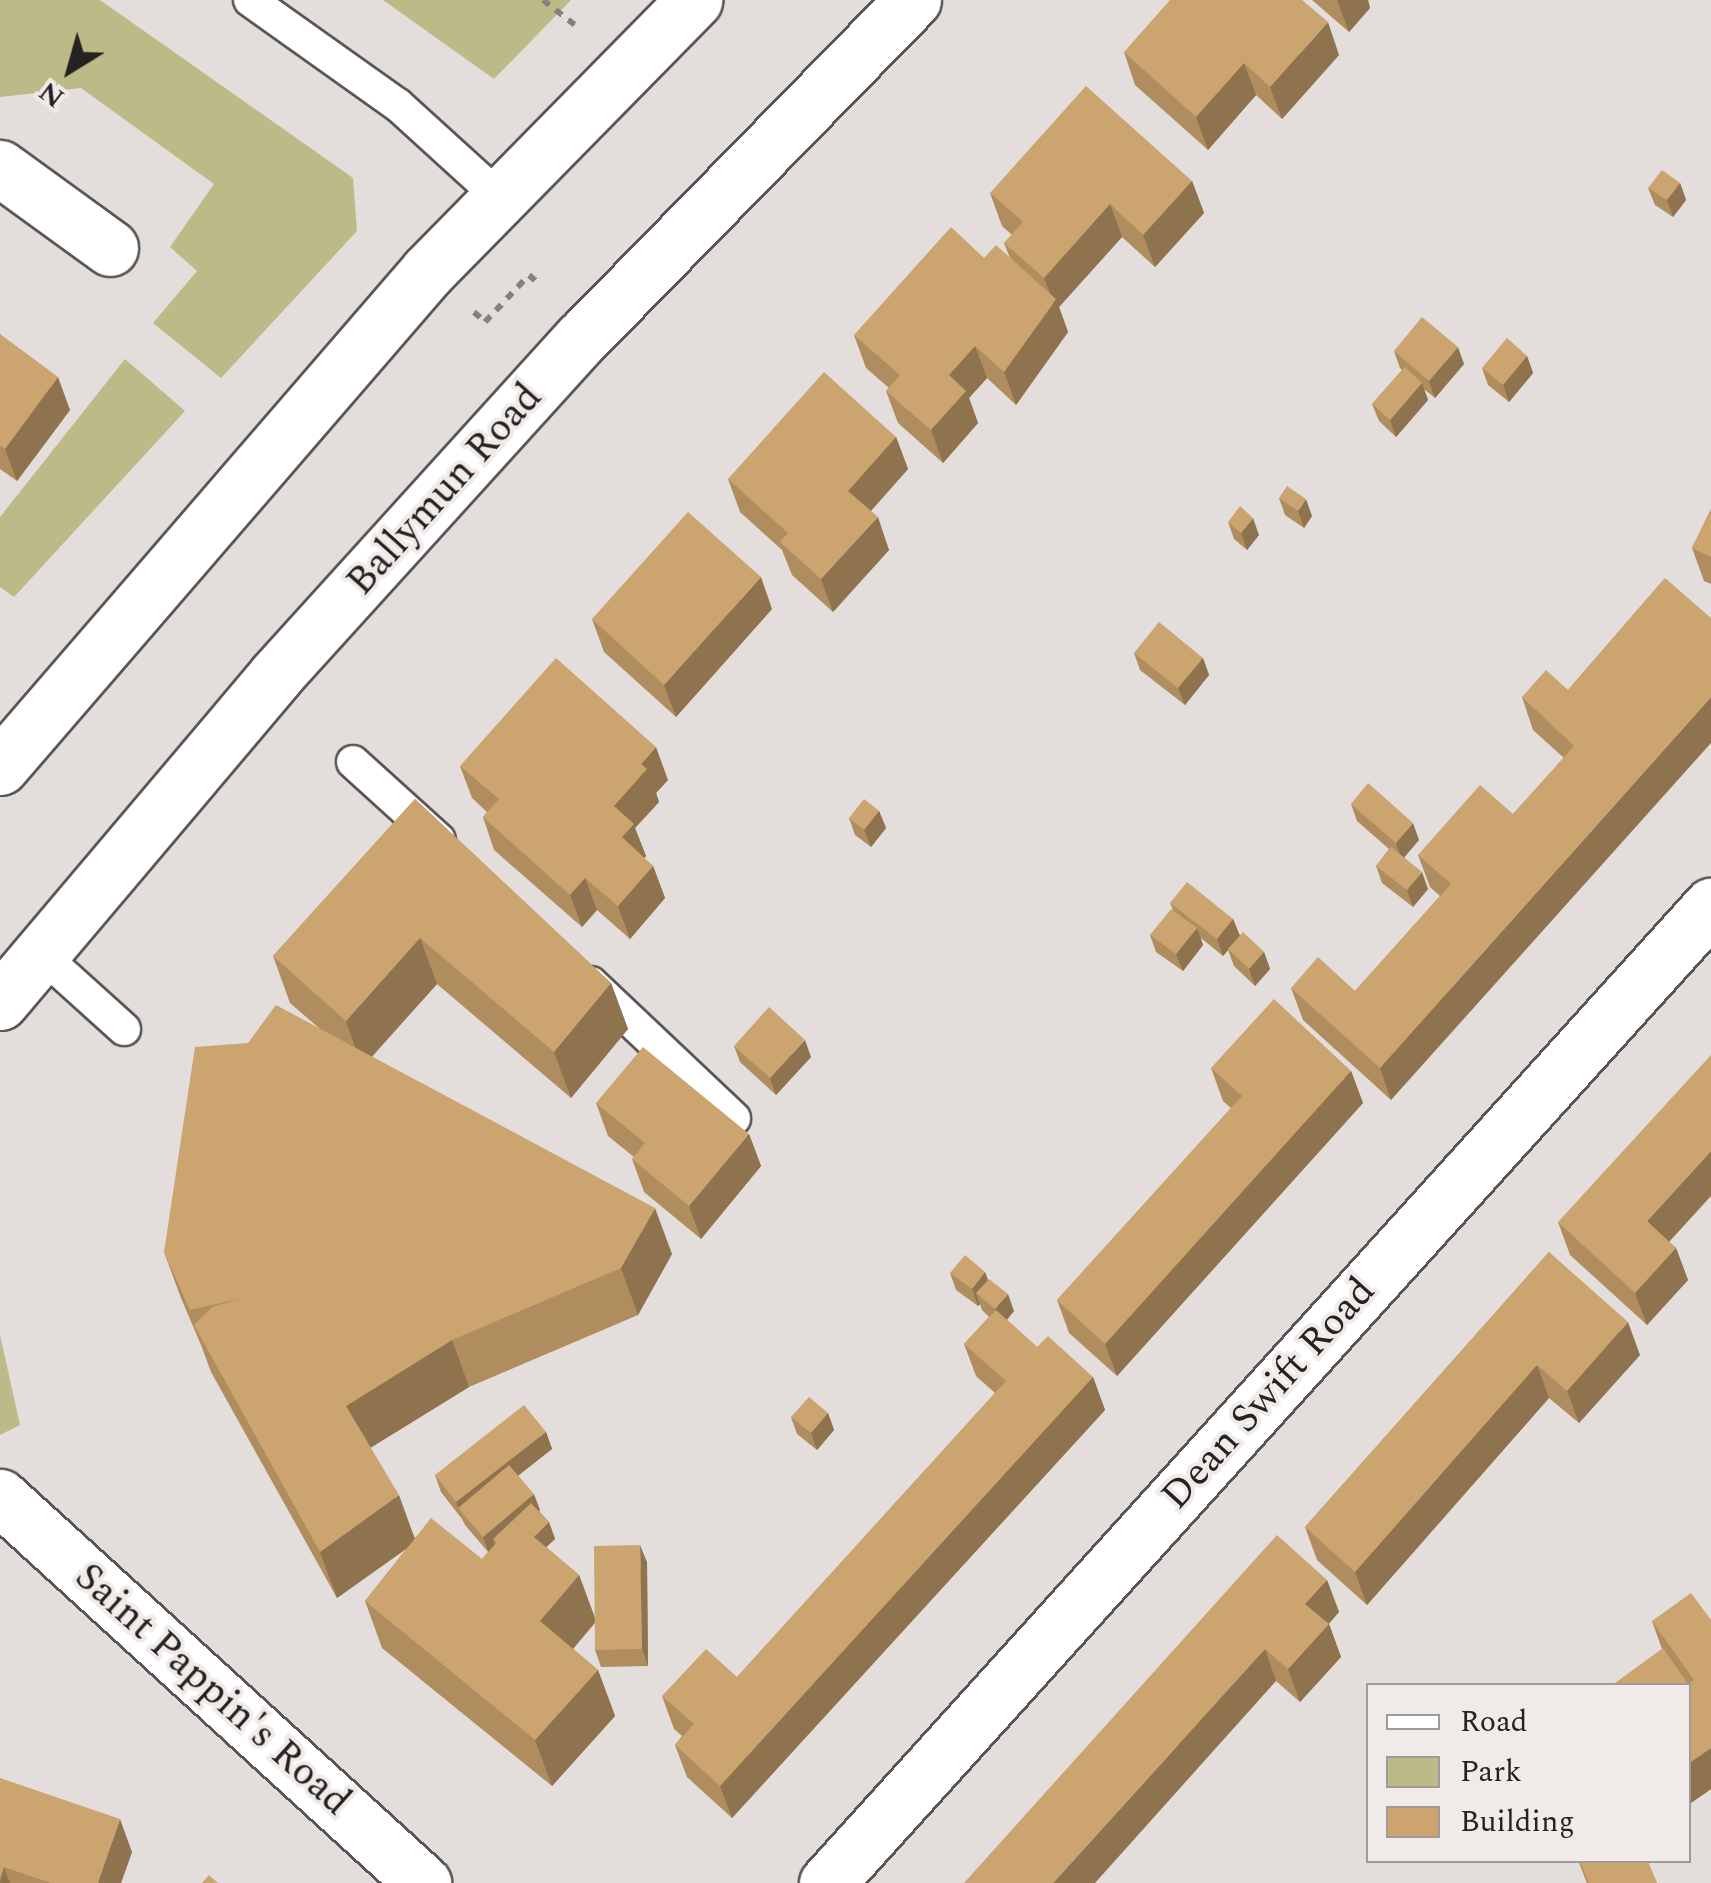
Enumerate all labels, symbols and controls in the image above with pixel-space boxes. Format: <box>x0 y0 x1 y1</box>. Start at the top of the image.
north arrow <box>20 20 120 120</box>
text: N <box>30 70 74 118</box>
street label: Ballymun Road <box>337 374 553 606</box>
street label: Dean Swift Road <box>1152 1268 1386 1520</box>
street label: Saint Pappin's Road <box>64 1554 360 1826</box>
legend <box>1366 1683 1691 1863</box>
text: Road <box>1460 1699 1528 1745</box>
text: Park <box>1460 1749 1522 1795</box>
text: Building <box>1460 1799 1575 1845</box>

